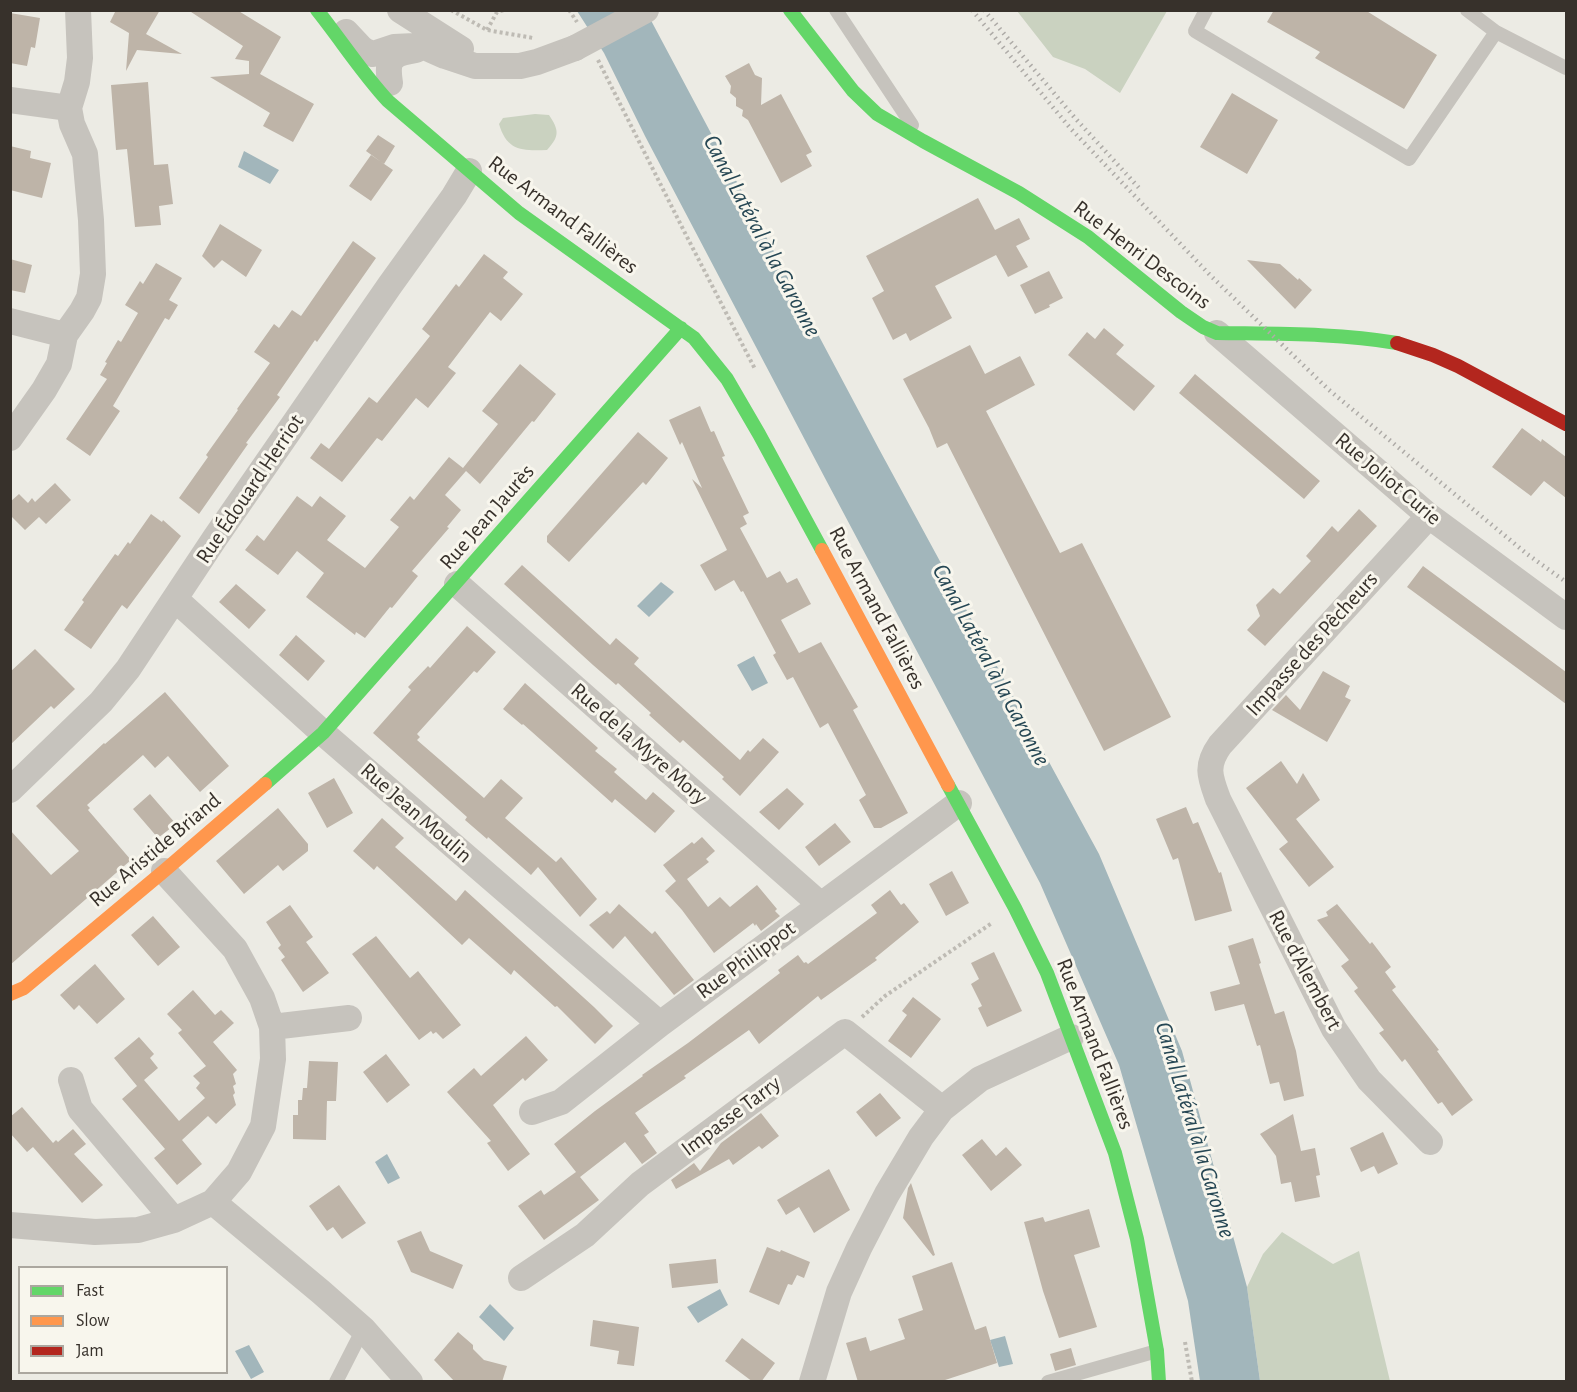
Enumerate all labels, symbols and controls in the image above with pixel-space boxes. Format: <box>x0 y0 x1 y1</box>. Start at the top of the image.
water label: Canal Latéral à la Garonne <box>697 130 827 342</box>
street label: Rue Armand Fallières <box>483 150 643 280</box>
street label: Rue Henri Descoins <box>1068 195 1216 315</box>
street label: Rue Édouard Herriot <box>190 409 310 569</box>
street label: Rue Joliot Curie <box>1329 427 1447 531</box>
street label: Rue Jean Jaurès <box>434 459 540 575</box>
street label: Rue Armand Fallières <box>823 522 931 694</box>
water label: Canal Latéral à la Garonne <box>926 559 1056 771</box>
street label: Impasse des Pêcheurs <box>1240 566 1384 722</box>
street label: Rue de la Myre Mory <box>565 677 713 811</box>
street label: Rue Jean Moulin <box>355 757 477 869</box>
street label: Rue Aristide Briand <box>84 787 226 913</box>
street label: Rue d'Alembert <box>1262 906 1348 1034</box>
street label: Rue Philippot <box>691 915 801 1005</box>
street label: Rue Armand Fallières <box>1050 955 1140 1133</box>
water label: Canal Latéral à la Garonne <box>1148 1018 1242 1242</box>
street label: Impasse Tarry <box>676 1070 786 1162</box>
legend <box>18 1266 228 1374</box>
text: Fast <box>76 1282 104 1300</box>
text: Slow <box>76 1312 109 1330</box>
text: Jam <box>76 1342 104 1360</box>

